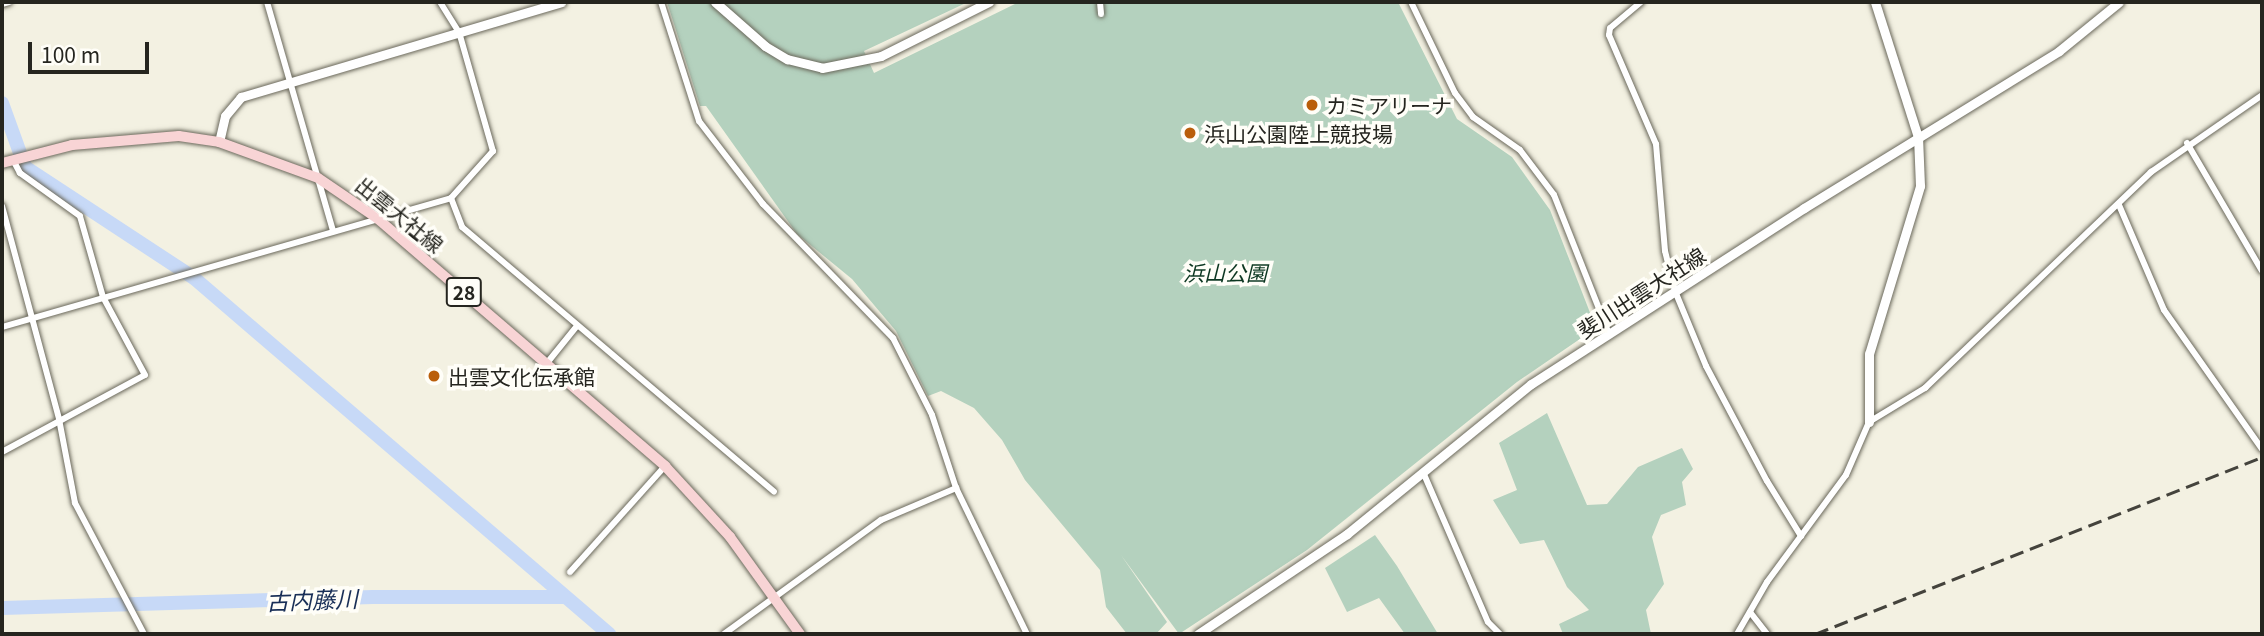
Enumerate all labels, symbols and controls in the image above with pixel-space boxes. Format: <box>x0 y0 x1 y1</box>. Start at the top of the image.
scale bar <box>32 28 152 72</box>
text: 100 m <box>41 39 100 69</box>
place label: カミアリーナ <box>1326 92 1452 118</box>
marker: カミアリーナ <box>1304 97 1320 113</box>
place label: 浜山公園陸上競技場 <box>1204 120 1393 146</box>
marker: 浜山公園陸上競技場 <box>1182 125 1198 141</box>
street label: 出雲大社線 <box>351 171 449 257</box>
street label: 斐川出雲大社線 <box>1572 241 1710 343</box>
park label: 浜山公園 <box>1183 259 1267 285</box>
road number: 28 <box>445 276 483 308</box>
place label: 出雲文化伝承館 <box>448 363 595 389</box>
marker: 出雲文化伝承館 <box>426 368 442 384</box>
water label: 古内藤川 <box>266 584 358 614</box>

